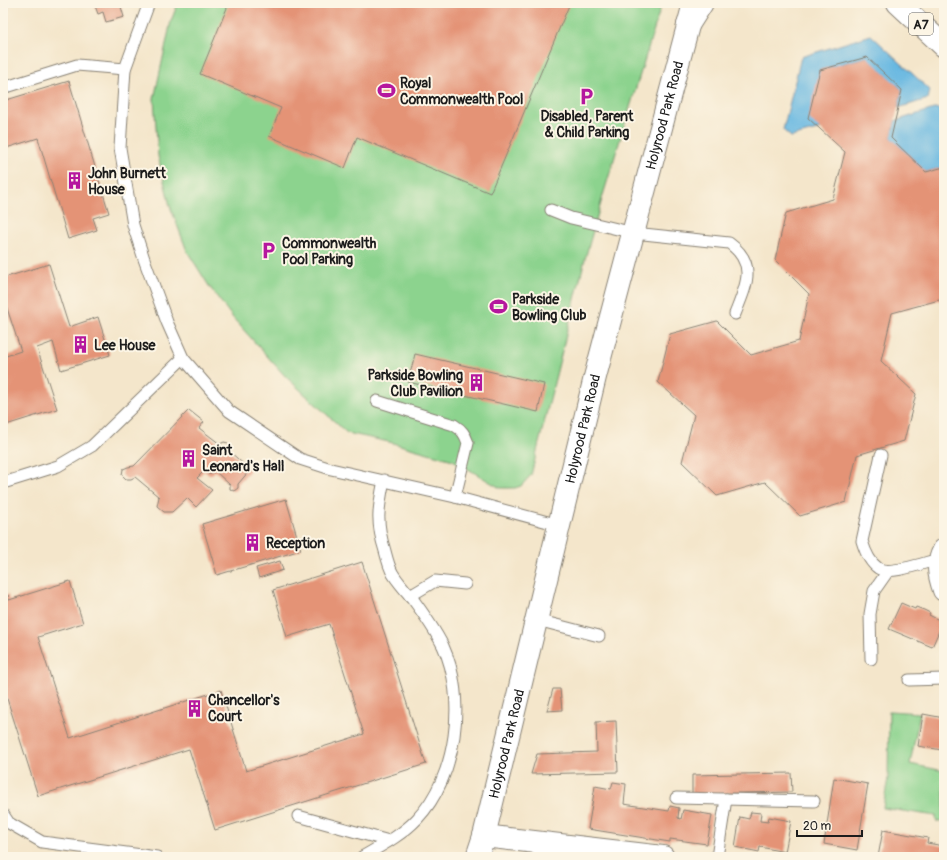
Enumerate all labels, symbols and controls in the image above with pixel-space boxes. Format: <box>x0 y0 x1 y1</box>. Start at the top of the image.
road number: A7 <box>909 13 933 35</box>
street label: Holyrood Park Road <box>642 59 687 172</box>
place label: Royal Commonwealth Pool <box>400 75 523 108</box>
sports icon: Royal Commonwealth Pool <box>377 81 397 101</box>
parking icon: Disabled, Parent & Child Parking <box>577 86 597 106</box>
place label: Disabled, Parent & Child Parking <box>540 108 634 141</box>
place label: John Burnett House <box>88 165 166 198</box>
building icon: John Burnett House <box>65 171 85 191</box>
place label: Commonwealth Pool Parking <box>282 235 377 268</box>
parking icon: Commonwealth Pool Parking <box>259 241 279 261</box>
place label: Parkside Bowling Club <box>512 291 586 324</box>
sports icon: Parkside Bowling Club <box>489 297 509 317</box>
building icon: Lee House <box>71 335 91 355</box>
place label: Lee House <box>94 337 156 354</box>
place label: Parkside Bowling Club Pavilion <box>367 367 463 400</box>
street label: Holyrood Park Road <box>562 372 604 485</box>
building icon: Parkside Bowling Club Pavilion <box>466 373 486 393</box>
place label: Saint Leonard's Hall <box>202 442 284 475</box>
building icon: Saint Leonard's Hall <box>179 448 199 468</box>
building icon: Reception <box>243 533 263 553</box>
place label: Reception <box>266 535 325 552</box>
street label: Holyrood Park Road <box>485 687 528 800</box>
place label: Chancellor's Court <box>208 692 280 725</box>
building icon: Chancellor's Court <box>185 698 205 718</box>
scale bar <box>797 812 862 838</box>
text: 20 m <box>803 819 832 834</box>

